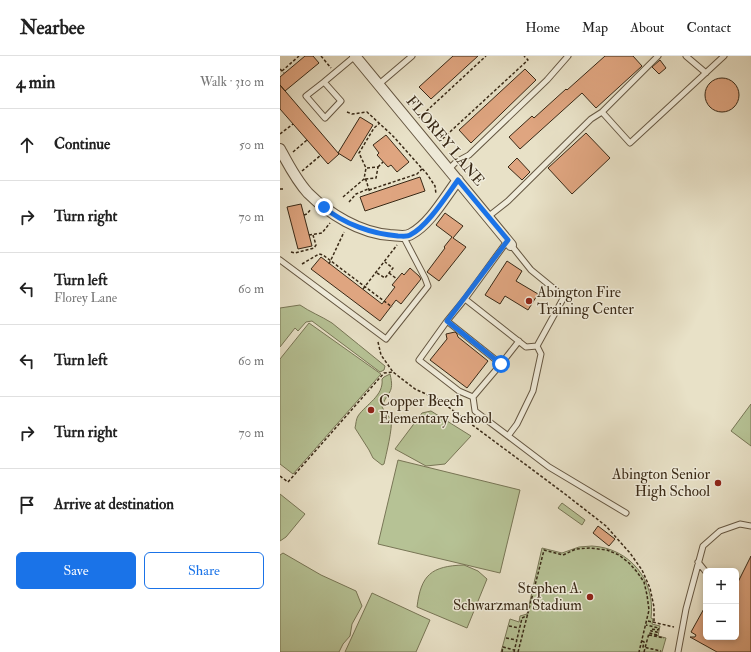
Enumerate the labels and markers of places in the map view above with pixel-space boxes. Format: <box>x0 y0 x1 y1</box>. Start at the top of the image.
place label: Abington Fire Training Center <box>536 283 634 319</box>
marker: Abington Fire Training Center <box>524 296 534 306</box>
place label: Copper Beech Elementary School <box>379 392 492 428</box>
marker: Copper Beech Elementary School <box>366 405 376 415</box>
place label: Abington Senior High School <box>611 465 710 501</box>
marker: Abington Senior High School <box>713 478 723 488</box>
place label: Stephen A. Schwarzman Stadium <box>453 579 582 615</box>
marker: Stephen A. Schwarzman Stadium <box>585 592 595 602</box>

